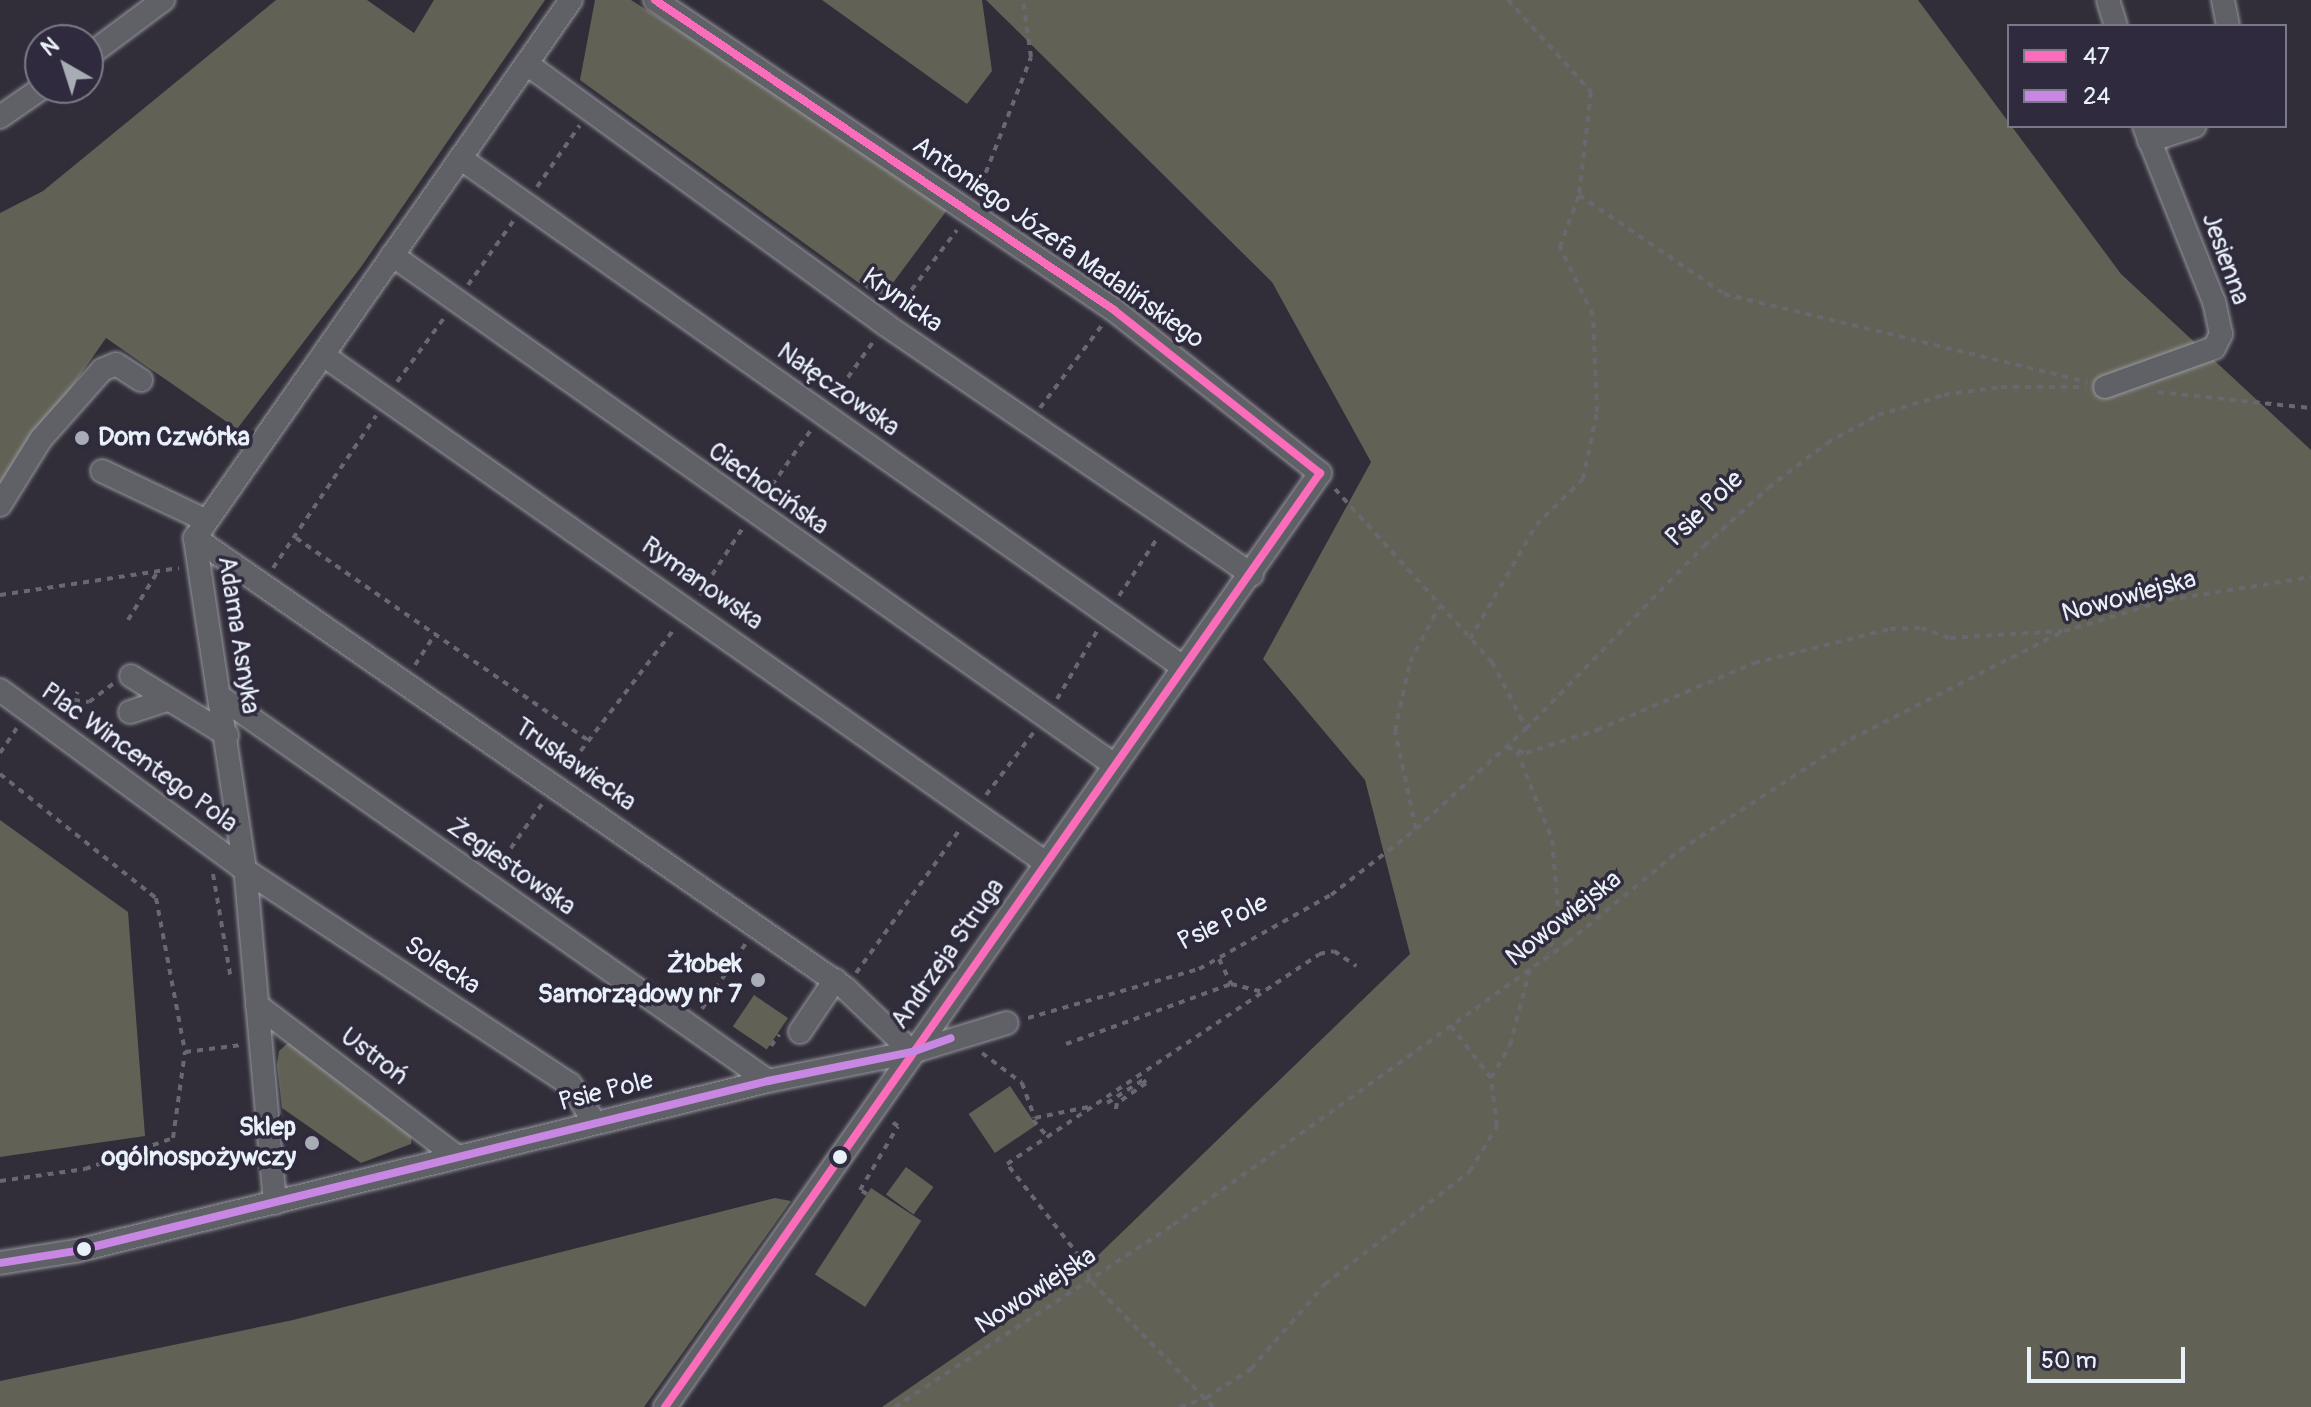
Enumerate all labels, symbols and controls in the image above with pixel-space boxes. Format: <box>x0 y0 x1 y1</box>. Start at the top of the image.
north arrow <box>24 24 104 104</box>
legend <box>2007 24 2287 128</box>
text: N <box>36 31 65 62</box>
text: 47 <box>2083 42 2110 71</box>
text: 24 <box>2083 82 2110 111</box>
street label: Antoniego Józefa Madalińskiego <box>906 130 1210 356</box>
street label: Jesienna <box>2194 209 2256 309</box>
street label: Krynicka <box>856 262 948 340</box>
street label: Nałęczowska <box>771 336 905 444</box>
place label: Dom Czwórka <box>98 422 250 454</box>
marker: Dom Czwórka <box>73 429 91 447</box>
street label: Ciechocińska <box>702 436 834 542</box>
street label: Psie Pole <box>1659 464 1751 554</box>
street label: Rymanowska <box>635 531 769 637</box>
street label: Adama Asnyka <box>210 554 266 716</box>
street label: Nowowiejska <box>2058 564 2200 630</box>
street label: Plac Wincentego Pola <box>35 676 243 840</box>
street label: Truskawiecka <box>508 712 642 818</box>
street label: Żegiestowska <box>441 811 581 923</box>
street label: Nowowiejska <box>1500 864 1628 974</box>
street label: Andrzeja Struga <box>885 873 1011 1035</box>
street label: Psie Pole <box>1173 888 1273 958</box>
street label: Solecka <box>398 930 486 1002</box>
place label: Żłobek Samorządowy nr 7 <box>538 949 742 1010</box>
marker: Żłobek Samorządowy nr 7 <box>749 971 767 989</box>
street label: Ustroń <box>334 1021 414 1093</box>
street label: Psie Pole <box>555 1065 657 1119</box>
place label: Sklep ogólnospożywczy <box>101 1112 296 1174</box>
marker: Sklep ogólnospożywczy <box>303 1134 321 1152</box>
unlabelled marker <box>832 1149 848 1165</box>
street label: Nowowiejska <box>970 1240 1102 1342</box>
unlabelled marker <box>76 1241 92 1257</box>
scale bar <box>2031 1331 2189 1381</box>
text: 50 m <box>2041 1346 2097 1375</box>

